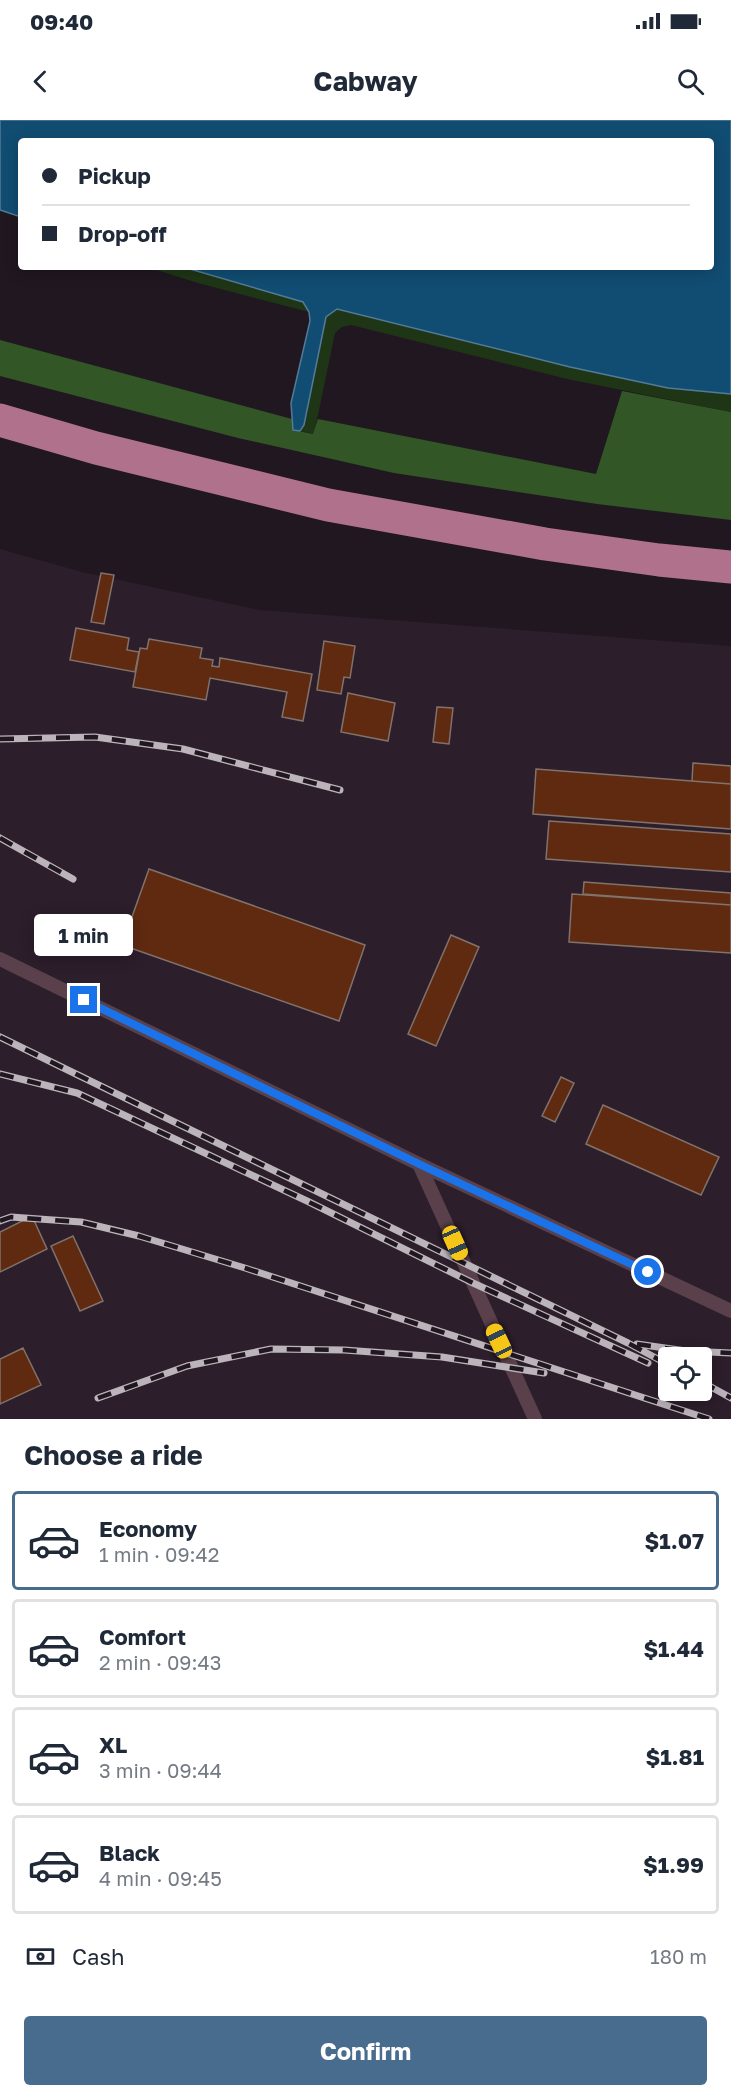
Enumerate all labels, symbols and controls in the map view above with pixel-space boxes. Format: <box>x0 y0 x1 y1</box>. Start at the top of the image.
text: 09:40 <box>30 8 93 35</box>
icon: back <box>24 65 57 98</box>
text: Cabway <box>313 65 418 97</box>
icon: search <box>674 65 707 98</box>
text: Pickup <box>78 162 151 189</box>
text: Drop-off <box>78 220 167 247</box>
callout: 1 min <box>34 913 134 955</box>
text: 1 min <box>58 923 109 947</box>
route end <box>70 986 97 1013</box>
car <box>439 1223 471 1263</box>
route start <box>634 1258 661 1285</box>
car <box>483 1321 515 1361</box>
map controls <box>658 1347 712 1401</box>
button: locate <box>658 1347 712 1401</box>
text: Choose a ride <box>24 1439 203 1471</box>
icon: car <box>27 1514 81 1568</box>
text: Economy <box>99 1515 197 1542</box>
text: $1.07 <box>645 1527 704 1554</box>
text: 1 min · 09:42 <box>99 1542 219 1566</box>
icon: car <box>27 1622 81 1676</box>
text: Comfort <box>99 1623 186 1650</box>
text: $1.44 <box>643 1635 704 1662</box>
text: 2 min · 09:43 <box>99 1650 221 1674</box>
icon: car <box>27 1730 81 1784</box>
text: XL <box>99 1731 127 1758</box>
text: $1.81 <box>645 1743 704 1770</box>
text: 3 min · 09:44 <box>99 1758 222 1782</box>
icon: car <box>27 1838 81 1892</box>
text: Black <box>99 1839 160 1866</box>
text: $1.99 <box>643 1851 704 1878</box>
text: 4 min · 09:45 <box>99 1866 222 1890</box>
icon: cash <box>24 1940 57 1973</box>
text: Cash <box>72 1943 125 1970</box>
text: 180 m <box>650 1944 707 1968</box>
button: Confirm <box>24 2016 707 2085</box>

